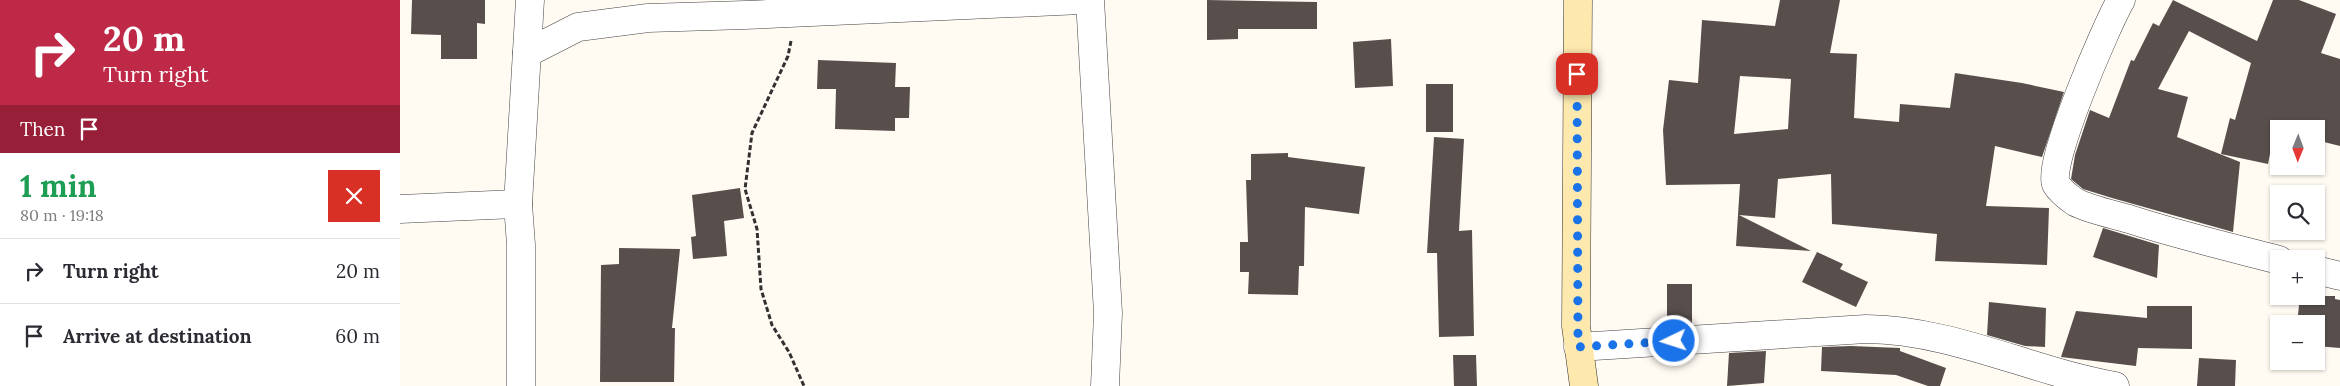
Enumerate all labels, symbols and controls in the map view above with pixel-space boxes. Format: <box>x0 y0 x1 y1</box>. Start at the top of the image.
text: 20 m <box>103 16 185 61</box>
icon: right <box>20 20 85 85</box>
pin <box>1556 53 1598 95</box>
text: Turn right <box>103 60 208 88</box>
icon: arrive <box>1563 60 1591 88</box>
icon: arrive <box>75 115 103 143</box>
text: Then <box>20 117 65 141</box>
north arrow <box>2270 120 2325 175</box>
map controls <box>2270 120 2325 370</box>
text: 1 min <box>20 167 97 205</box>
button: close <box>328 170 380 222</box>
button: search <box>2270 185 2325 240</box>
text: 80 m · 19:18 <box>20 205 104 225</box>
button: + <box>2270 250 2325 305</box>
icon: right <box>20 257 48 285</box>
text: Turn right <box>63 259 159 283</box>
text: 20 m <box>336 259 380 283</box>
position arrow <box>1647 314 1699 366</box>
button: − <box>2270 315 2325 370</box>
icon: arrive <box>20 322 48 350</box>
text: Arrive at destination <box>63 324 252 348</box>
text: 60 m <box>335 324 380 348</box>

